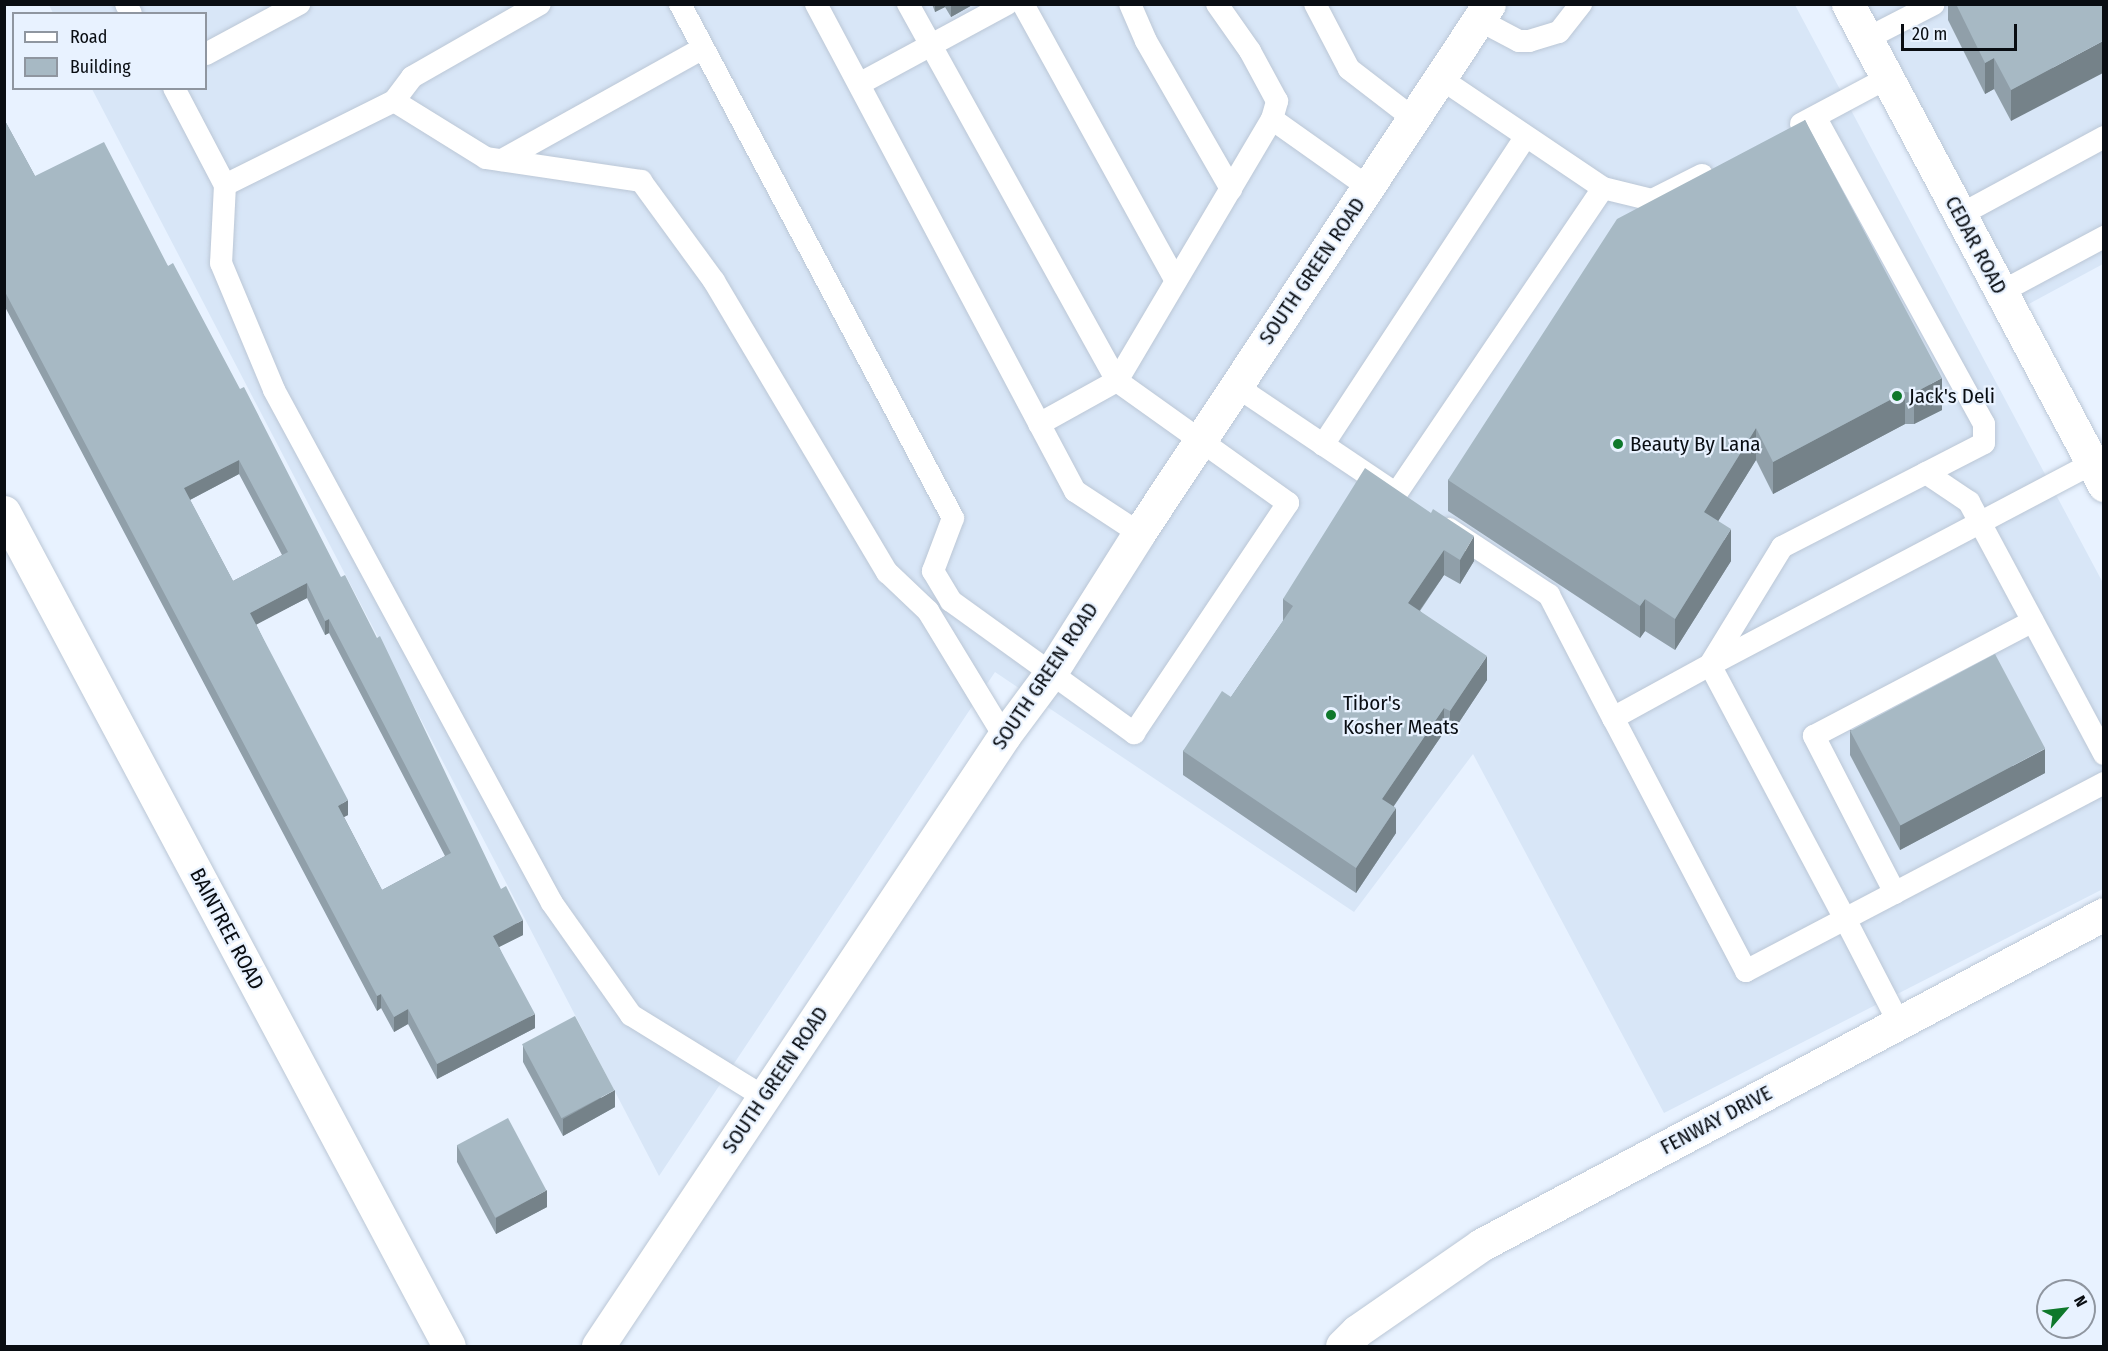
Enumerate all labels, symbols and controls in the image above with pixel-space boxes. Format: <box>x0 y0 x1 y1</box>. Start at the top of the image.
legend <box>12 12 207 90</box>
scale bar <box>1904 12 2020 50</box>
text: 20 m <box>1912 23 1947 45</box>
text: Road <box>70 26 107 48</box>
text: Building <box>70 56 131 78</box>
street label: CEDAR ROAD <box>1940 192 2012 298</box>
street label: SOUTH GREEN ROAD <box>1254 193 1370 349</box>
place label: Jack's Deli <box>1909 383 1995 409</box>
marker: Jack's Deli <box>1890 389 1904 403</box>
place label: Beauty By Lana <box>1630 431 1761 457</box>
marker: Beauty By Lana <box>1611 437 1625 451</box>
street label: SOUTH GREEN ROAD <box>987 598 1103 754</box>
place label: Tibor's Kosher Meats <box>1343 690 1459 740</box>
marker: Tibor's Kosher Meats <box>1324 708 1338 722</box>
street label: BAINTREE ROAD <box>184 864 270 994</box>
street label: SOUTH GREEN ROAD <box>717 1002 833 1158</box>
street label: FENWAY DRIVE <box>1656 1080 1776 1160</box>
north arrow <box>2036 1279 2096 1339</box>
text: N <box>2070 1293 2091 1310</box>

